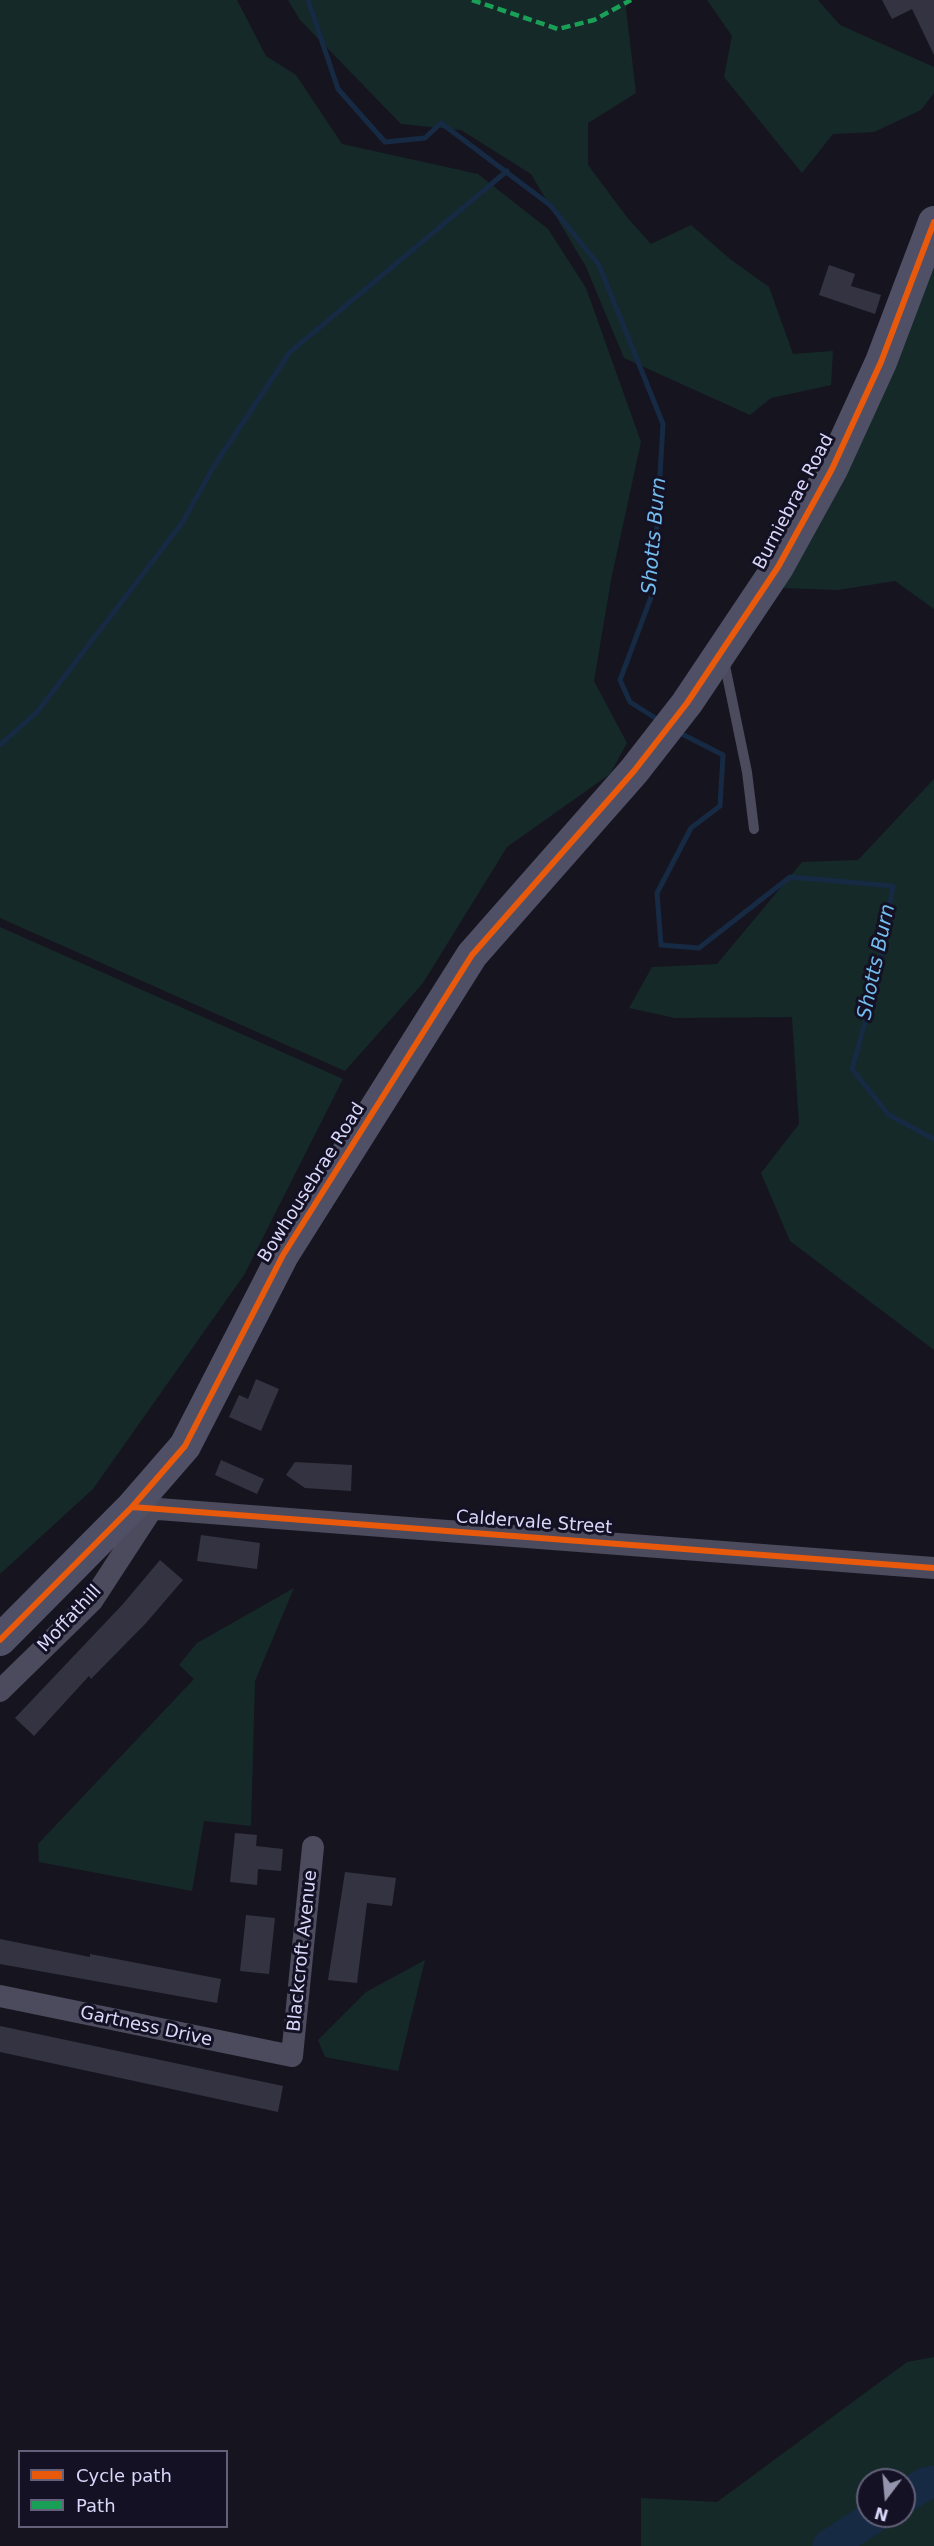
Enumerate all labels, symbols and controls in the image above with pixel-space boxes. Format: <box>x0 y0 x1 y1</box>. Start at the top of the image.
street label: Burniebrae Road <box>749 431 839 573</box>
water label: Shotts Burn <box>638 476 672 596</box>
water label: Shotts Burn <box>853 902 901 1022</box>
street label: Bowhousebrae Road <box>254 1099 370 1267</box>
street label: Caldervale Street <box>455 1507 613 1539</box>
street label: Moffathill <box>34 1581 106 1657</box>
street label: Blackcroft Avenue <box>284 1869 322 2033</box>
street label: Gartness Drive <box>78 2002 214 2052</box>
legend <box>18 2450 228 2528</box>
text: Cycle path <box>76 2465 172 2486</box>
north arrow <box>856 2468 916 2528</box>
text: Path <box>76 2495 116 2516</box>
text: N <box>872 2503 891 2525</box>

